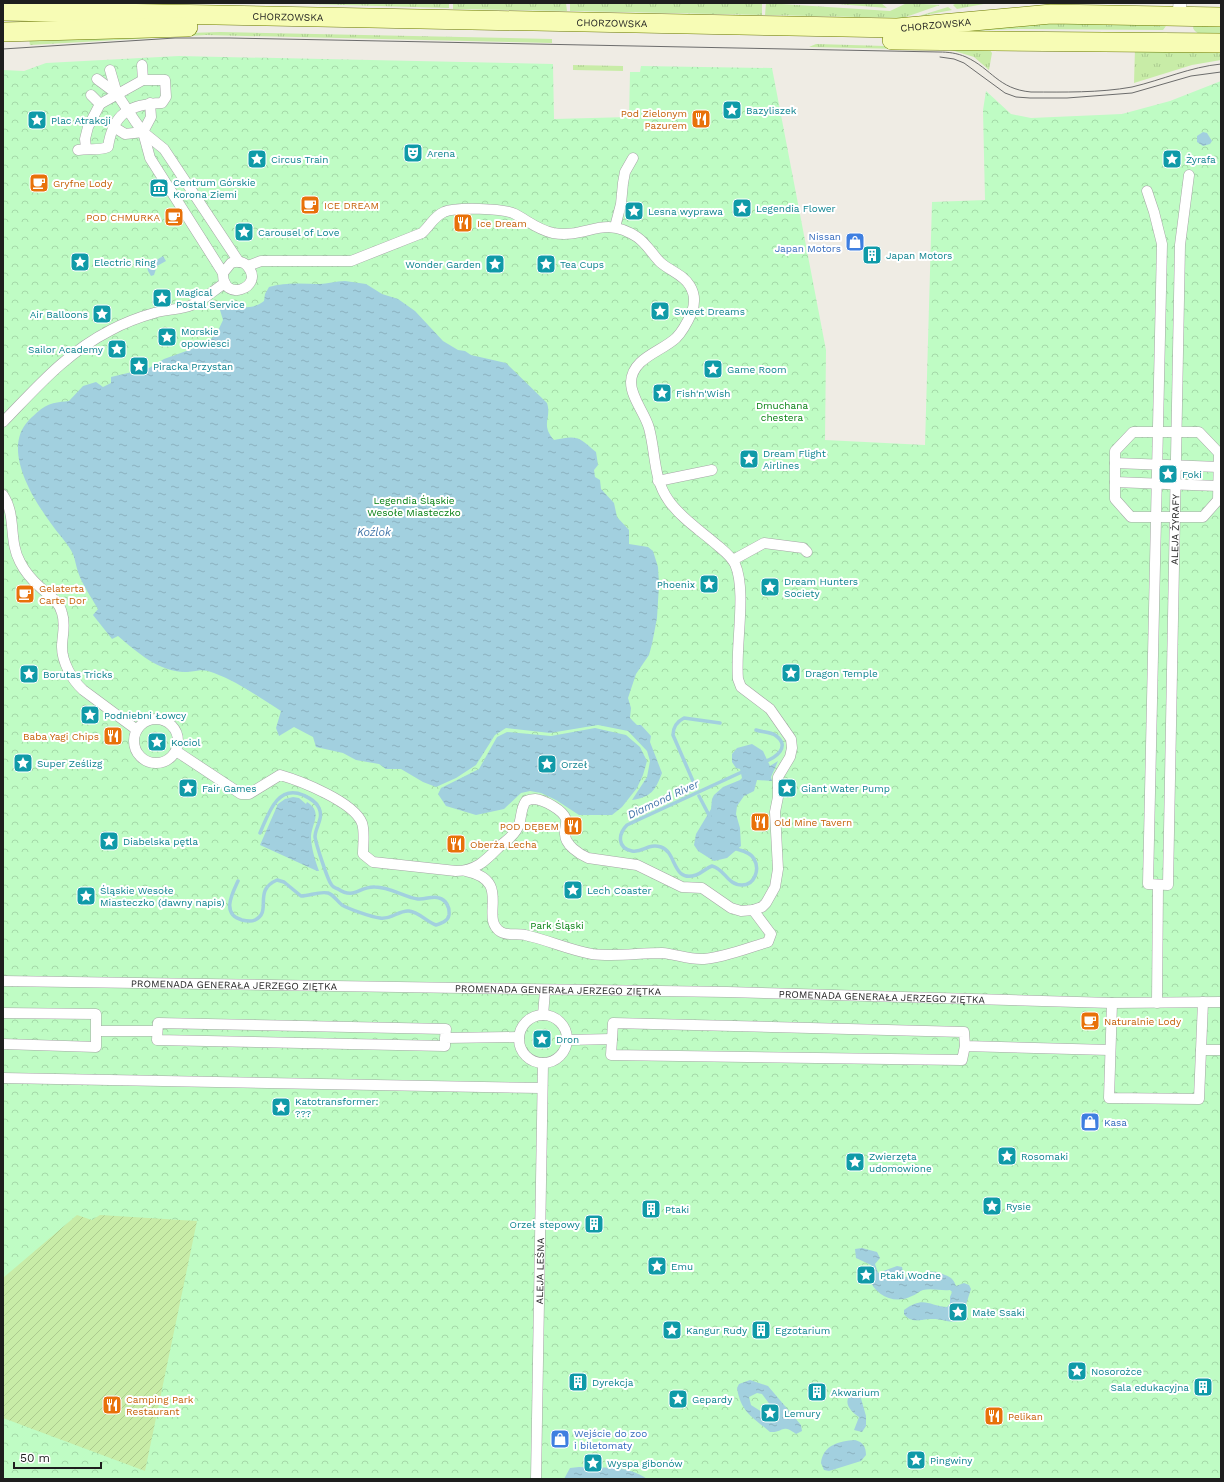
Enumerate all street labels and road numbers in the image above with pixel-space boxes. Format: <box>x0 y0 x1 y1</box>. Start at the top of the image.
street label: CHORZOWSKA <box>252 11 324 23</box>
street label: CHORZOWSKA <box>900 16 972 34</box>
street label: CHORZOWSKA <box>576 17 648 29</box>
street label: ALEJA ŻYRAFY <box>1169 494 1181 565</box>
street label: PROMENADA GENERAŁA JERZEGO ZIĘTKA <box>131 978 338 992</box>
street label: PROMENADA GENERAŁA JERZEGO ZIĘTKA <box>455 983 662 997</box>
street label: PROMENADA GENERAŁA JERZEGO ZIĘTKA <box>779 988 986 1005</box>
street label: ALEJA LEŚNA <box>534 1237 546 1304</box>

